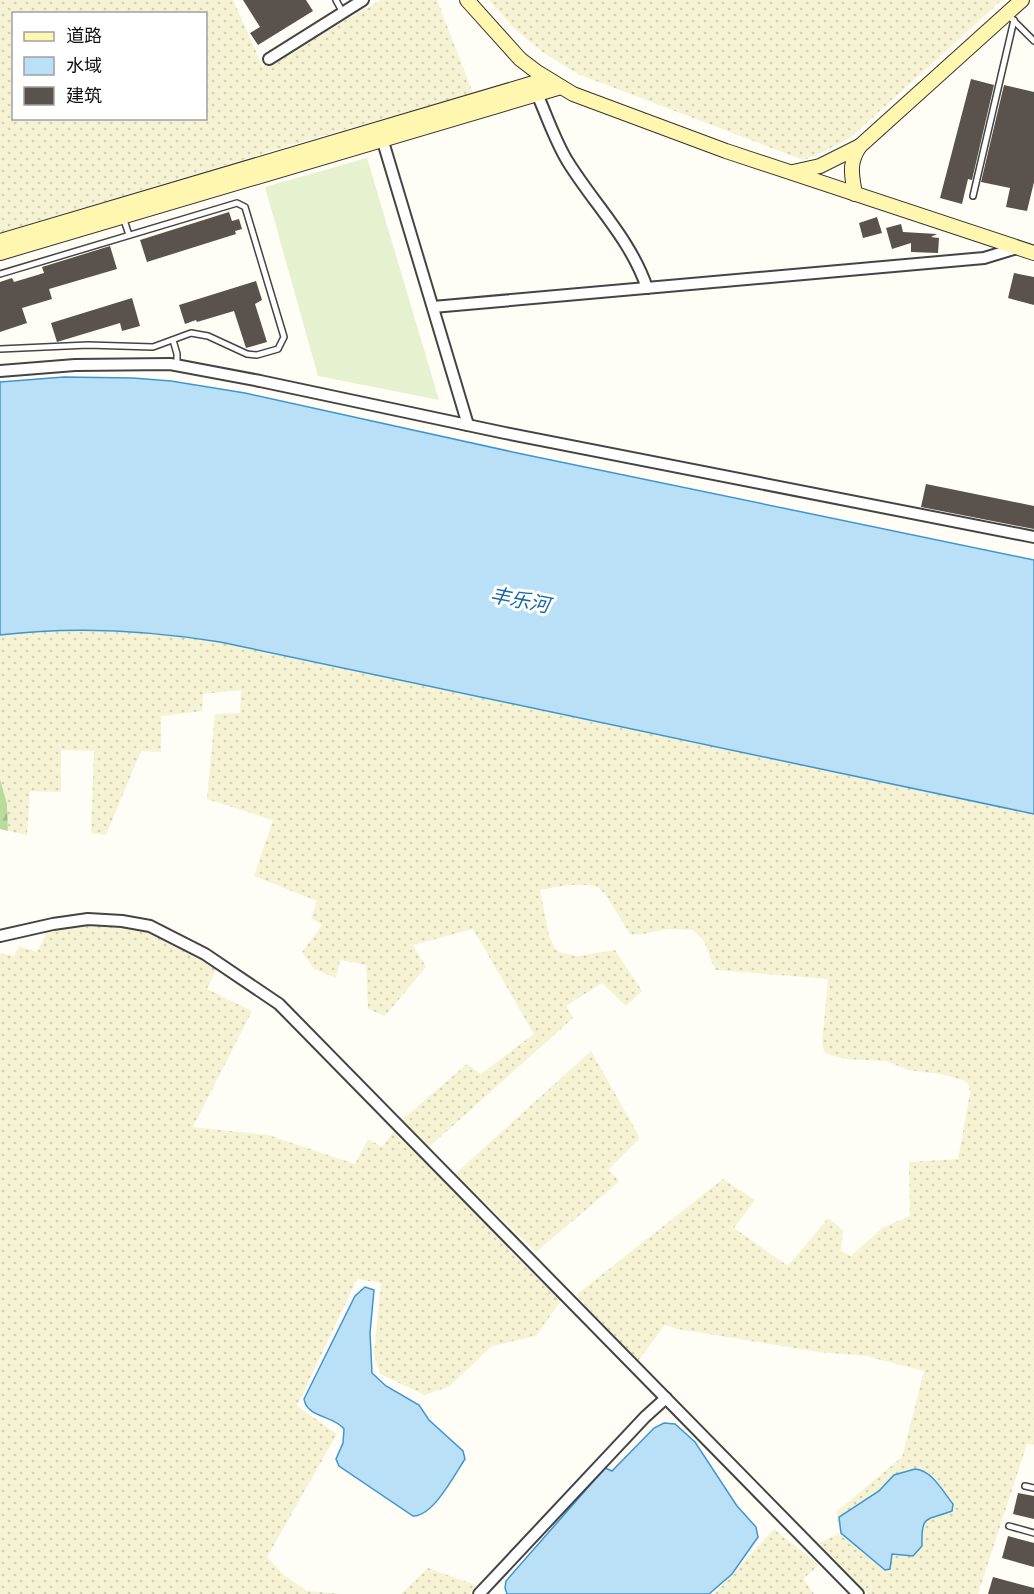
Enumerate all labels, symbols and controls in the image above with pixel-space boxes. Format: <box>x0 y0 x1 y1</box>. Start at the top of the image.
legend <box>12 12 207 120</box>
text: 道路 <box>66 23 102 47</box>
text: 水域 <box>66 53 102 77</box>
text: 建筑 <box>66 83 102 107</box>
water label: 丰乐河 <box>488 580 556 618</box>

